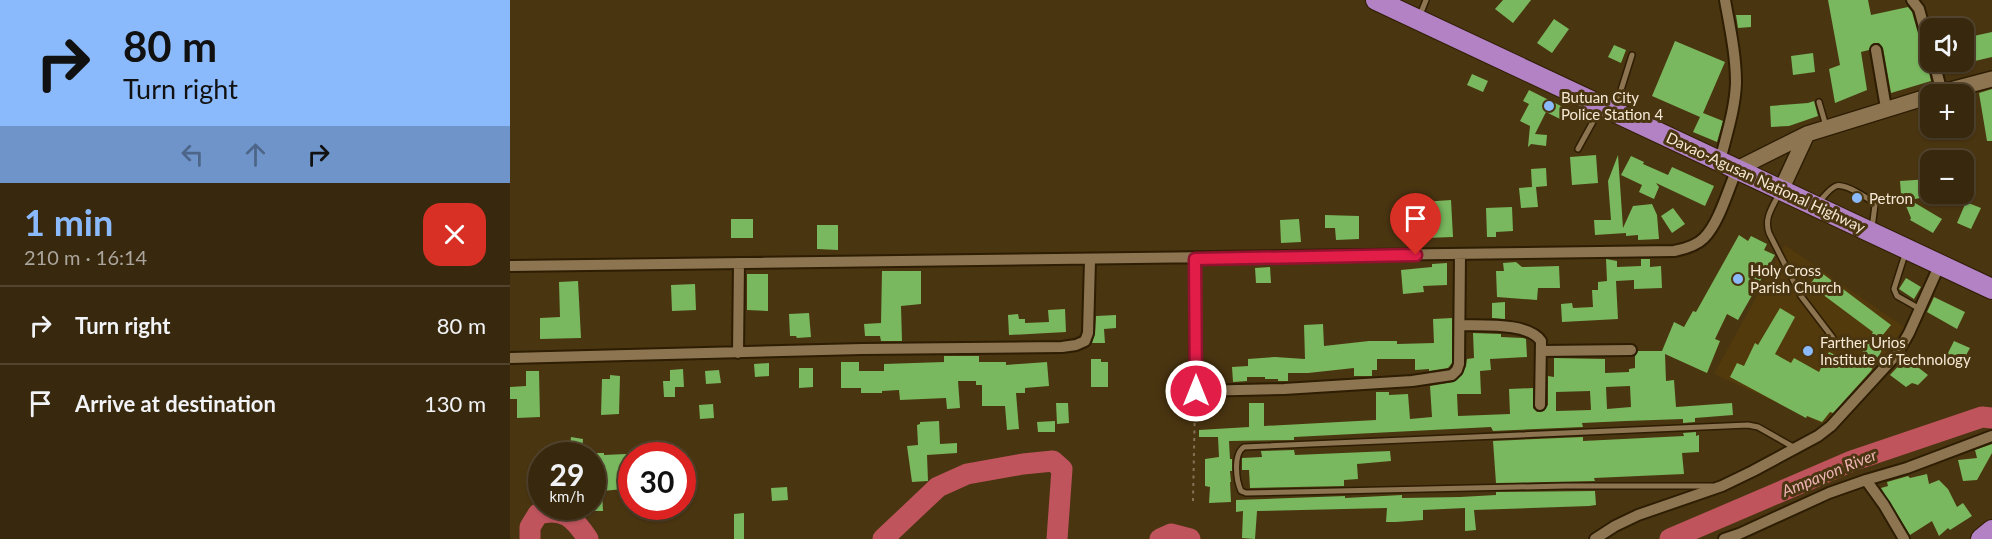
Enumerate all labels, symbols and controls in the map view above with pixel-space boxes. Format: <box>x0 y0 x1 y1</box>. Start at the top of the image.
map controls <box>1920 18 1974 204</box>
button: sound <box>1920 18 1974 72</box>
text: 80 m <box>123 21 217 71</box>
icon: right <box>24 24 102 102</box>
text: Turn right <box>123 72 238 105</box>
button: + <box>1920 84 1974 138</box>
place label: Butuan City Police Station 4 <box>1561 88 1664 123</box>
marker: Butuan City Police Station 4 <box>1542 99 1556 113</box>
street label: Davao-Agusan National Highway <box>1664 128 1869 236</box>
icon: left <box>176 138 209 171</box>
icon: ahead <box>239 138 272 171</box>
icon: right <box>302 138 335 171</box>
button: − <box>1920 150 1974 204</box>
place label: Petron <box>1869 189 1913 207</box>
marker: Petron <box>1850 191 1864 205</box>
pin <box>1390 193 1441 255</box>
text: 1 min <box>24 200 113 244</box>
icon: arrive <box>1399 202 1432 235</box>
button: close <box>423 203 486 266</box>
text: 210 m · 16:14 <box>24 245 147 269</box>
place label: Holy Cross Parish Church <box>1750 261 1841 296</box>
marker: Holy Cross Parish Church <box>1731 272 1745 286</box>
icon: right <box>24 309 57 342</box>
text: Turn right <box>75 312 170 339</box>
text: 80 m <box>437 312 486 339</box>
place label: Farther Urios Institute of Technology <box>1820 333 1971 368</box>
marker: Farther Urios Institute of Technology <box>1801 344 1815 358</box>
position arrow <box>1164 359 1228 423</box>
icon: arrive <box>24 387 57 420</box>
text: Arrive at destination <box>75 390 276 417</box>
text: 130 m <box>424 390 486 417</box>
speed limit sign: 30 <box>618 442 696 520</box>
water label: Ampayon River <box>1778 444 1880 500</box>
text: 29 <box>550 456 584 492</box>
text: km/h <box>549 487 585 505</box>

